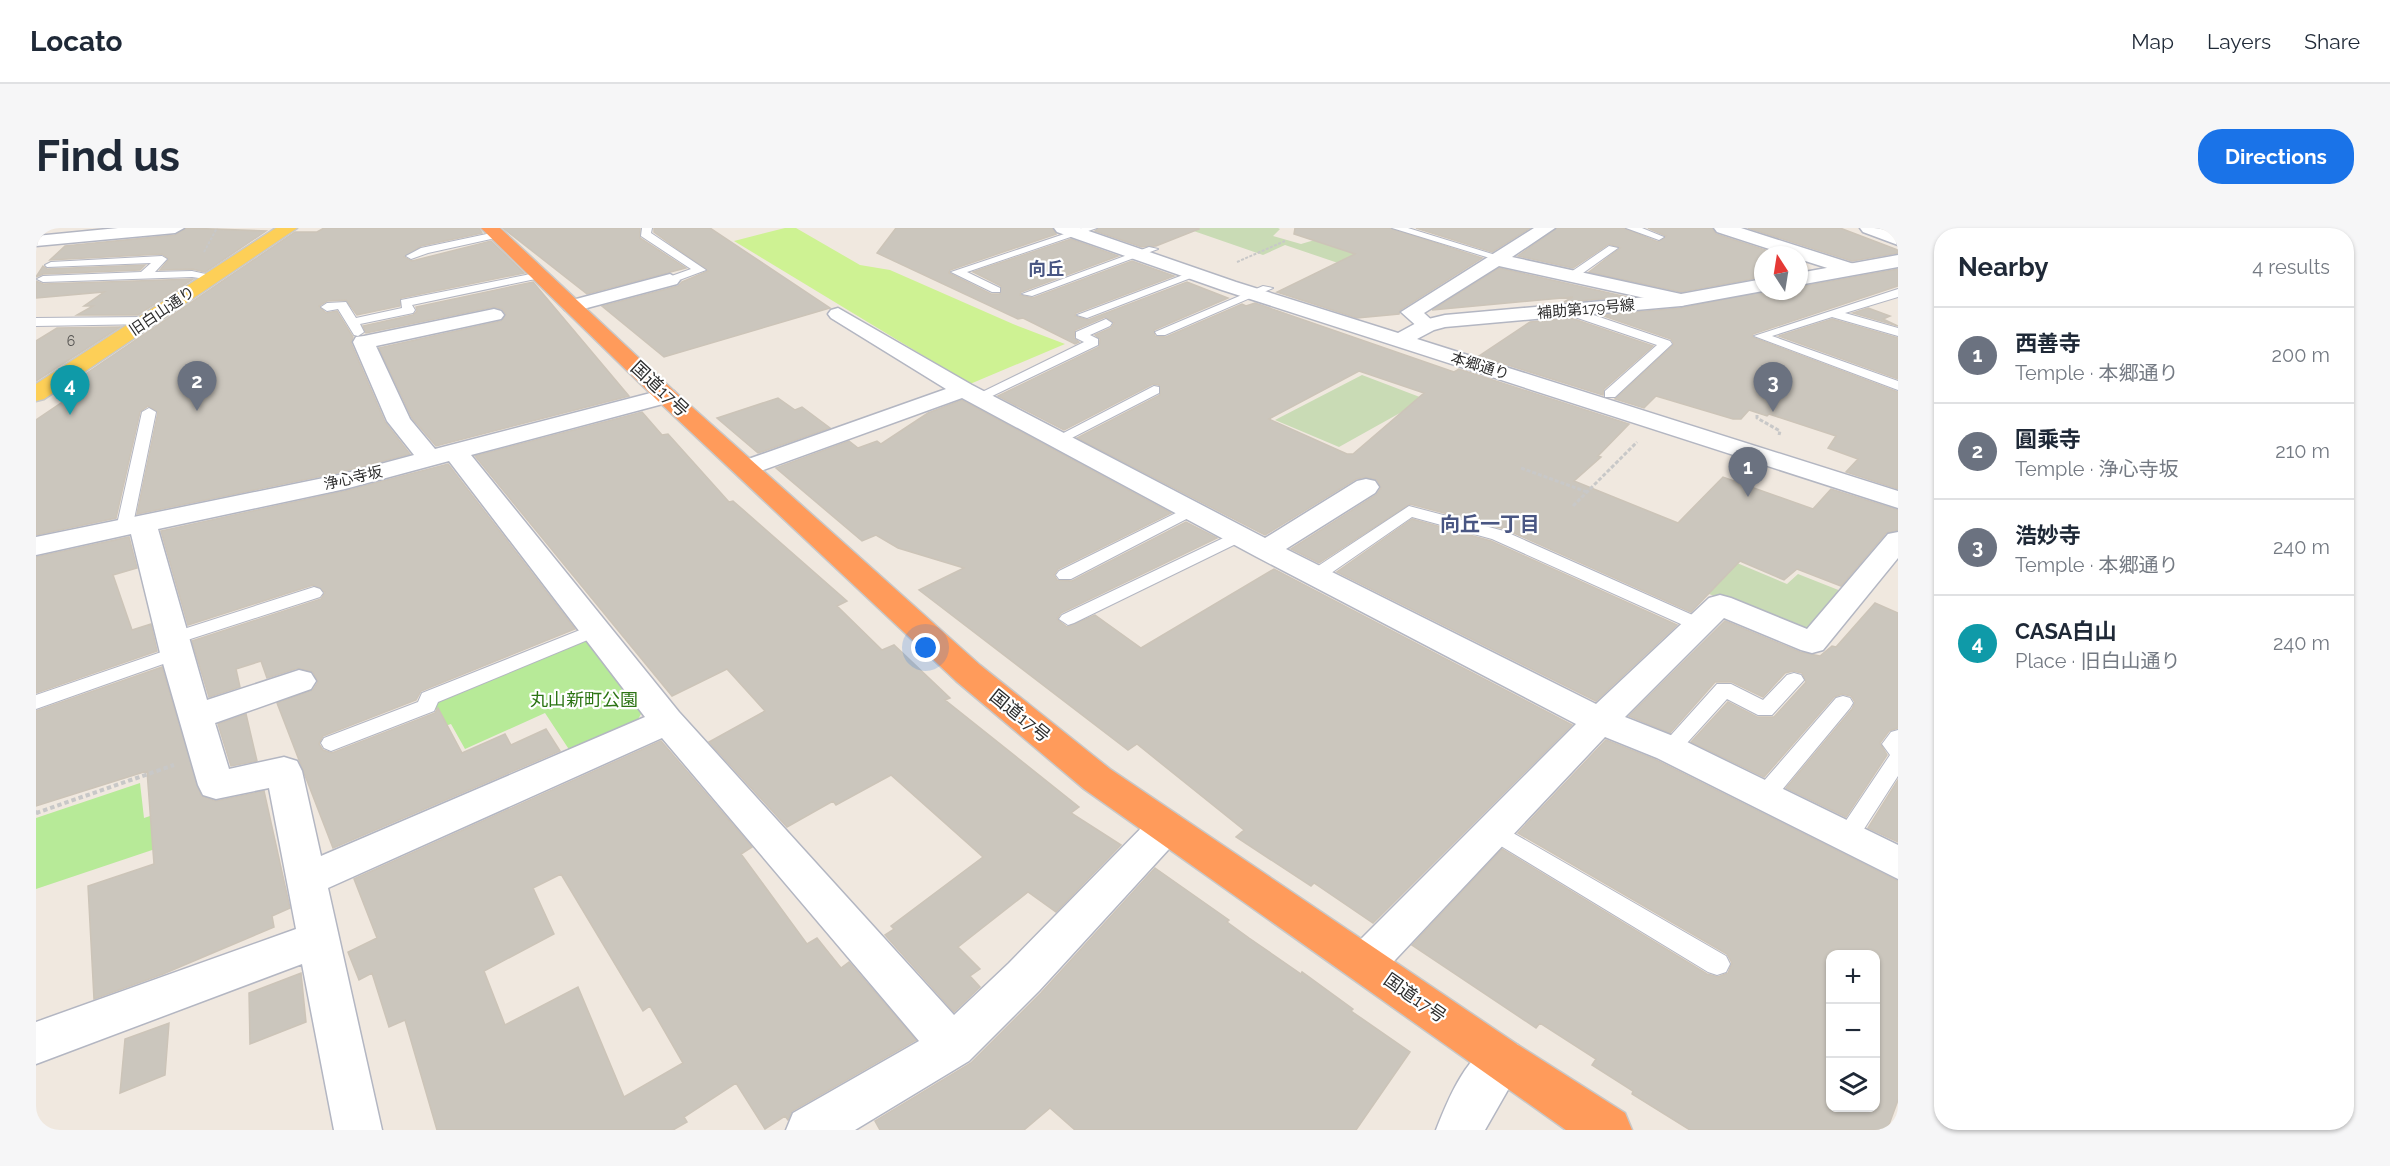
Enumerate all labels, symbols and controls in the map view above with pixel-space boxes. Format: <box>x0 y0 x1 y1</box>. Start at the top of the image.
text: Locato <box>30 25 122 58</box>
text: Map <box>2131 29 2174 54</box>
text: Layers <box>2207 29 2271 54</box>
text: Share <box>2304 29 2360 54</box>
button: Directions <box>2198 129 2354 184</box>
text: Find us <box>36 132 180 181</box>
north arrow <box>1754 246 1808 300</box>
text: Nearby <box>1958 252 2048 282</box>
text: 4 results <box>2252 255 2330 279</box>
district label: 向丘 <box>1028 258 1064 279</box>
street label: 旧白山通り <box>126 283 198 339</box>
street label: 補助第179号線 <box>1536 296 1636 322</box>
text: 西善寺 <box>2015 330 2081 356</box>
house number: 6 <box>67 333 75 349</box>
text: 1 <box>1973 343 1982 367</box>
text: 200 m <box>2272 343 2330 367</box>
street label: 本郷通り <box>1449 349 1511 383</box>
street label: 国道17号 <box>627 357 694 421</box>
text: Temple · 本郷通り <box>2015 361 2179 385</box>
pin: 2 <box>178 362 216 411</box>
pin: 3 <box>1754 362 1792 412</box>
pin: 4 <box>51 366 90 415</box>
text: 圓乘寺 <box>2015 426 2081 452</box>
text: 2 <box>1972 439 1983 463</box>
text: 210 m <box>2275 439 2330 463</box>
pin: 1 <box>1728 448 1768 497</box>
text: Temple · 浄心寺坂 <box>2015 457 2179 481</box>
street label: 浄心寺坂 <box>322 462 384 494</box>
district label: 向丘一丁目 <box>1440 512 1540 536</box>
text: 浩妙寺 <box>2015 522 2081 548</box>
text: 3 <box>1972 535 1983 559</box>
text: 240 m <box>2273 535 2330 559</box>
text: Temple · 本郷通り <box>2015 553 2179 577</box>
text: CASA白山 <box>2015 618 2116 644</box>
text: 4 <box>1972 631 1983 655</box>
text: 240 m <box>2273 631 2330 655</box>
your location <box>911 633 940 662</box>
text: Place · 旧白山通り <box>2015 649 2180 673</box>
street label: 国道17号 <box>986 685 1055 746</box>
park label: 丸山新町公園 <box>530 689 638 710</box>
map controls <box>1826 950 1880 1112</box>
button: + <box>1826 950 1880 1004</box>
street label: 国道17号 <box>1380 969 1450 1027</box>
button: − <box>1826 1004 1880 1058</box>
button: layers <box>1826 1058 1880 1112</box>

